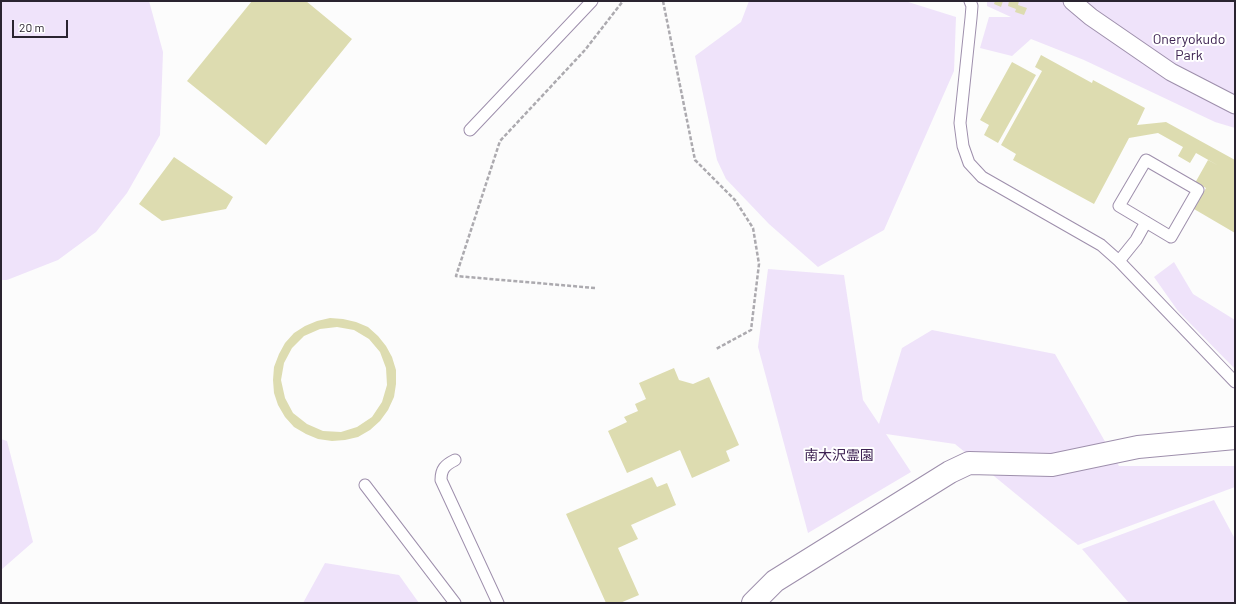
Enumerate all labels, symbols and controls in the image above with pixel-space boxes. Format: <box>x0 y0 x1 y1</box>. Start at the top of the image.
scale bar <box>14 12 70 38</box>
text: 20 m <box>19 20 45 34</box>
park label: Oneryokudo Park <box>1153 31 1225 64</box>
park label: 南大沢霊園 <box>804 447 874 463</box>

